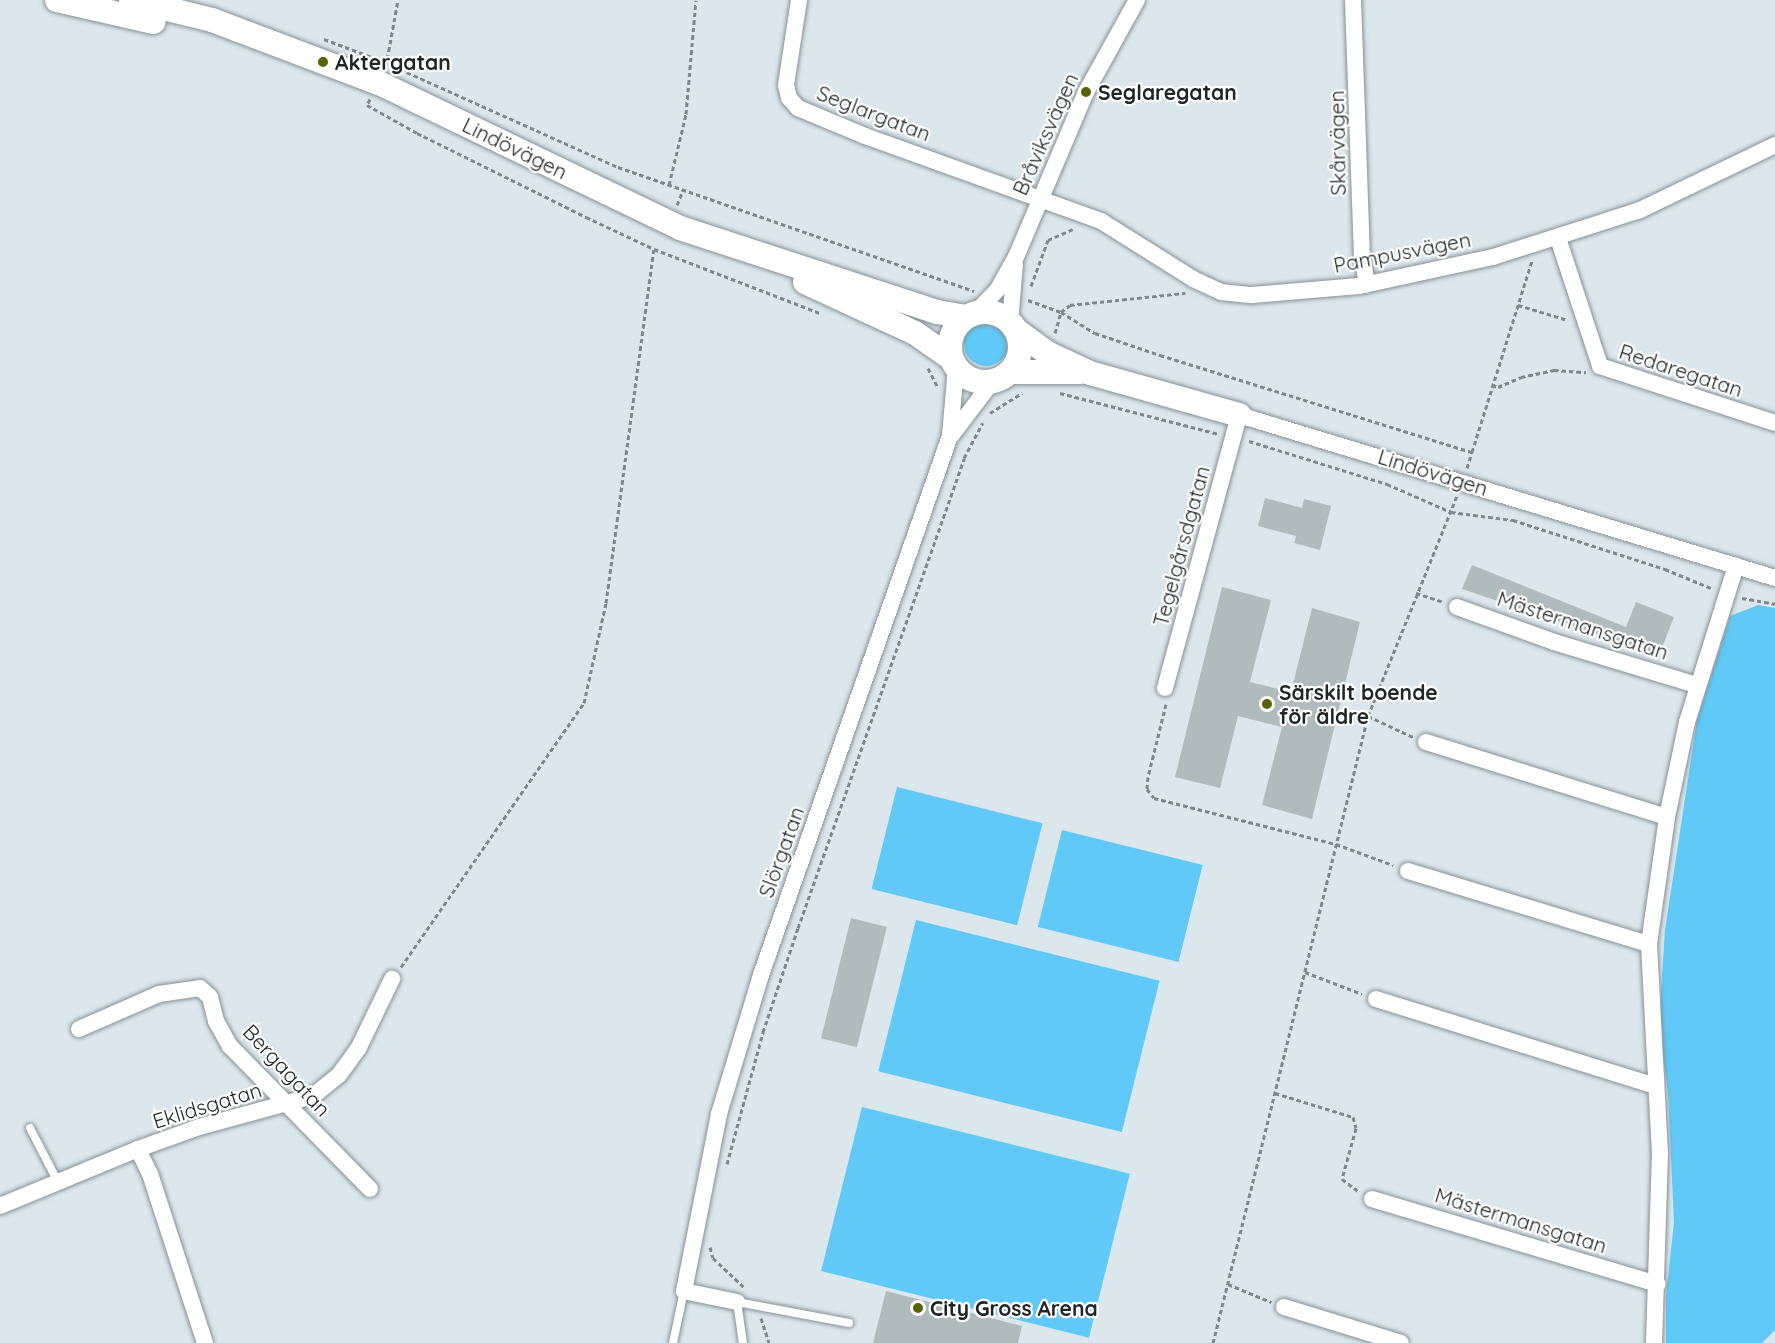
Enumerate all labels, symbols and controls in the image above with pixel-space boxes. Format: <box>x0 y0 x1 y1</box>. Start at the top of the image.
place label: Aktergatan <box>335 49 451 75</box>
marker: Aktergatan <box>316 55 330 69</box>
street label: Bråviksvägen <box>1007 69 1083 199</box>
place label: Seglaregatan <box>1098 79 1237 105</box>
street label: Seglargatan <box>814 80 934 146</box>
marker: Seglaregatan <box>1079 85 1093 99</box>
street label: Skårvägen <box>1323 90 1351 196</box>
street label: Lindövägen <box>458 112 572 184</box>
street label: Pampusvägen <box>1331 226 1473 278</box>
street label: Redaregatan <box>1616 338 1746 402</box>
street label: Lindövägen <box>1375 443 1491 501</box>
street label: Tegelgårsdgatan <box>1147 463 1215 629</box>
street label: Mästermansgatan <box>1494 585 1672 665</box>
place label: Särskilt boende för äldre <box>1279 679 1438 729</box>
marker: Särskilt boende för äldre <box>1260 697 1274 711</box>
street label: Slörgatan <box>753 803 809 901</box>
street label: Bergagatan <box>238 1019 336 1121</box>
street label: Eklidsgatan <box>149 1076 265 1134</box>
street label: Mästermansgatan <box>1432 1182 1610 1258</box>
place label: City Gross Arena <box>930 1295 1098 1321</box>
marker: City Gross Arena <box>911 1301 925 1315</box>

